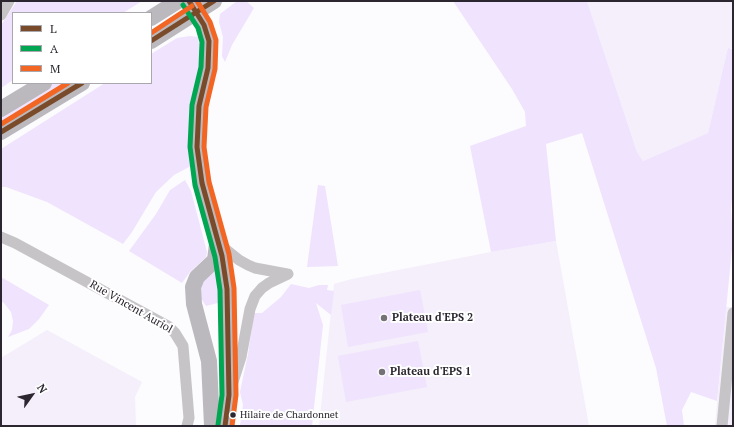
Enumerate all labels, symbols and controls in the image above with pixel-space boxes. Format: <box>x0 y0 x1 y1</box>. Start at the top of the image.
legend <box>12 12 152 84</box>
text: L <box>50 21 57 36</box>
text: A <box>50 41 58 56</box>
text: M <box>50 61 60 76</box>
street label: Rue Vincent Auriol <box>87 278 175 336</box>
place label: Plateau d'EPS 2 <box>392 311 473 325</box>
marker: Plateau d'EPS 2 <box>379 313 389 323</box>
place label: Plateau d'EPS 1 <box>390 365 471 379</box>
marker: Plateau d'EPS 1 <box>377 367 387 377</box>
north arrow <box>12 375 52 415</box>
text: N <box>34 381 50 396</box>
place label: Hilaire de Chardonnet <box>240 409 339 421</box>
marker: Hilaire de Chardonnet <box>228 410 238 420</box>

